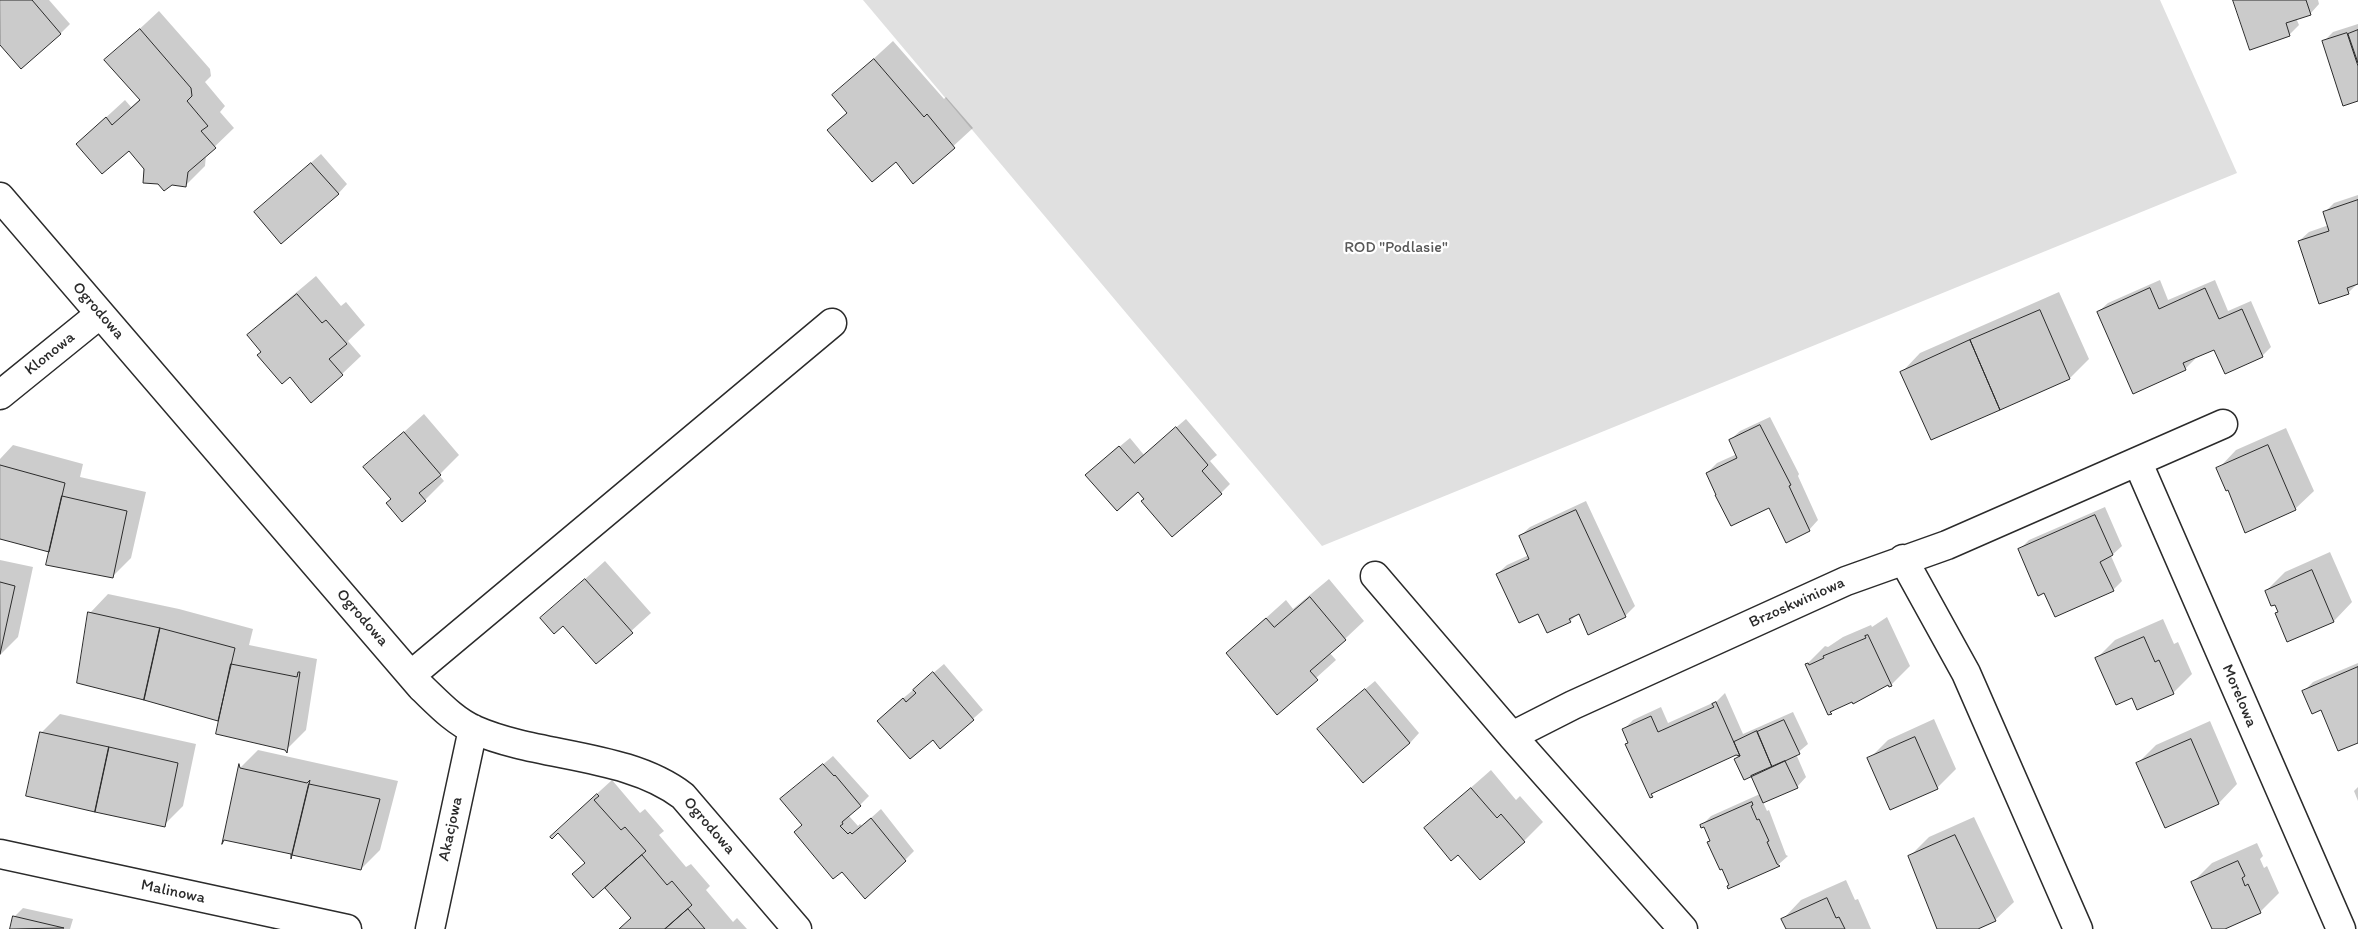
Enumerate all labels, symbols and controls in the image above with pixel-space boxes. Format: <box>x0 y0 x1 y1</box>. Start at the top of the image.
park label: ROD "Podlasie" <box>1344 238 1448 258</box>
street label: Ogrodowa <box>68 278 128 344</box>
street label: Klonowa <box>21 328 79 380</box>
street label: Brzoskwiniowa <box>1746 573 1848 633</box>
street label: Ogrodowa <box>332 585 392 651</box>
street label: Morelowa <box>2217 662 2261 730</box>
street label: Ogrodowa <box>679 793 739 859</box>
street label: Akacjowa <box>435 795 467 863</box>
street label: Malinowa <box>139 876 207 908</box>

